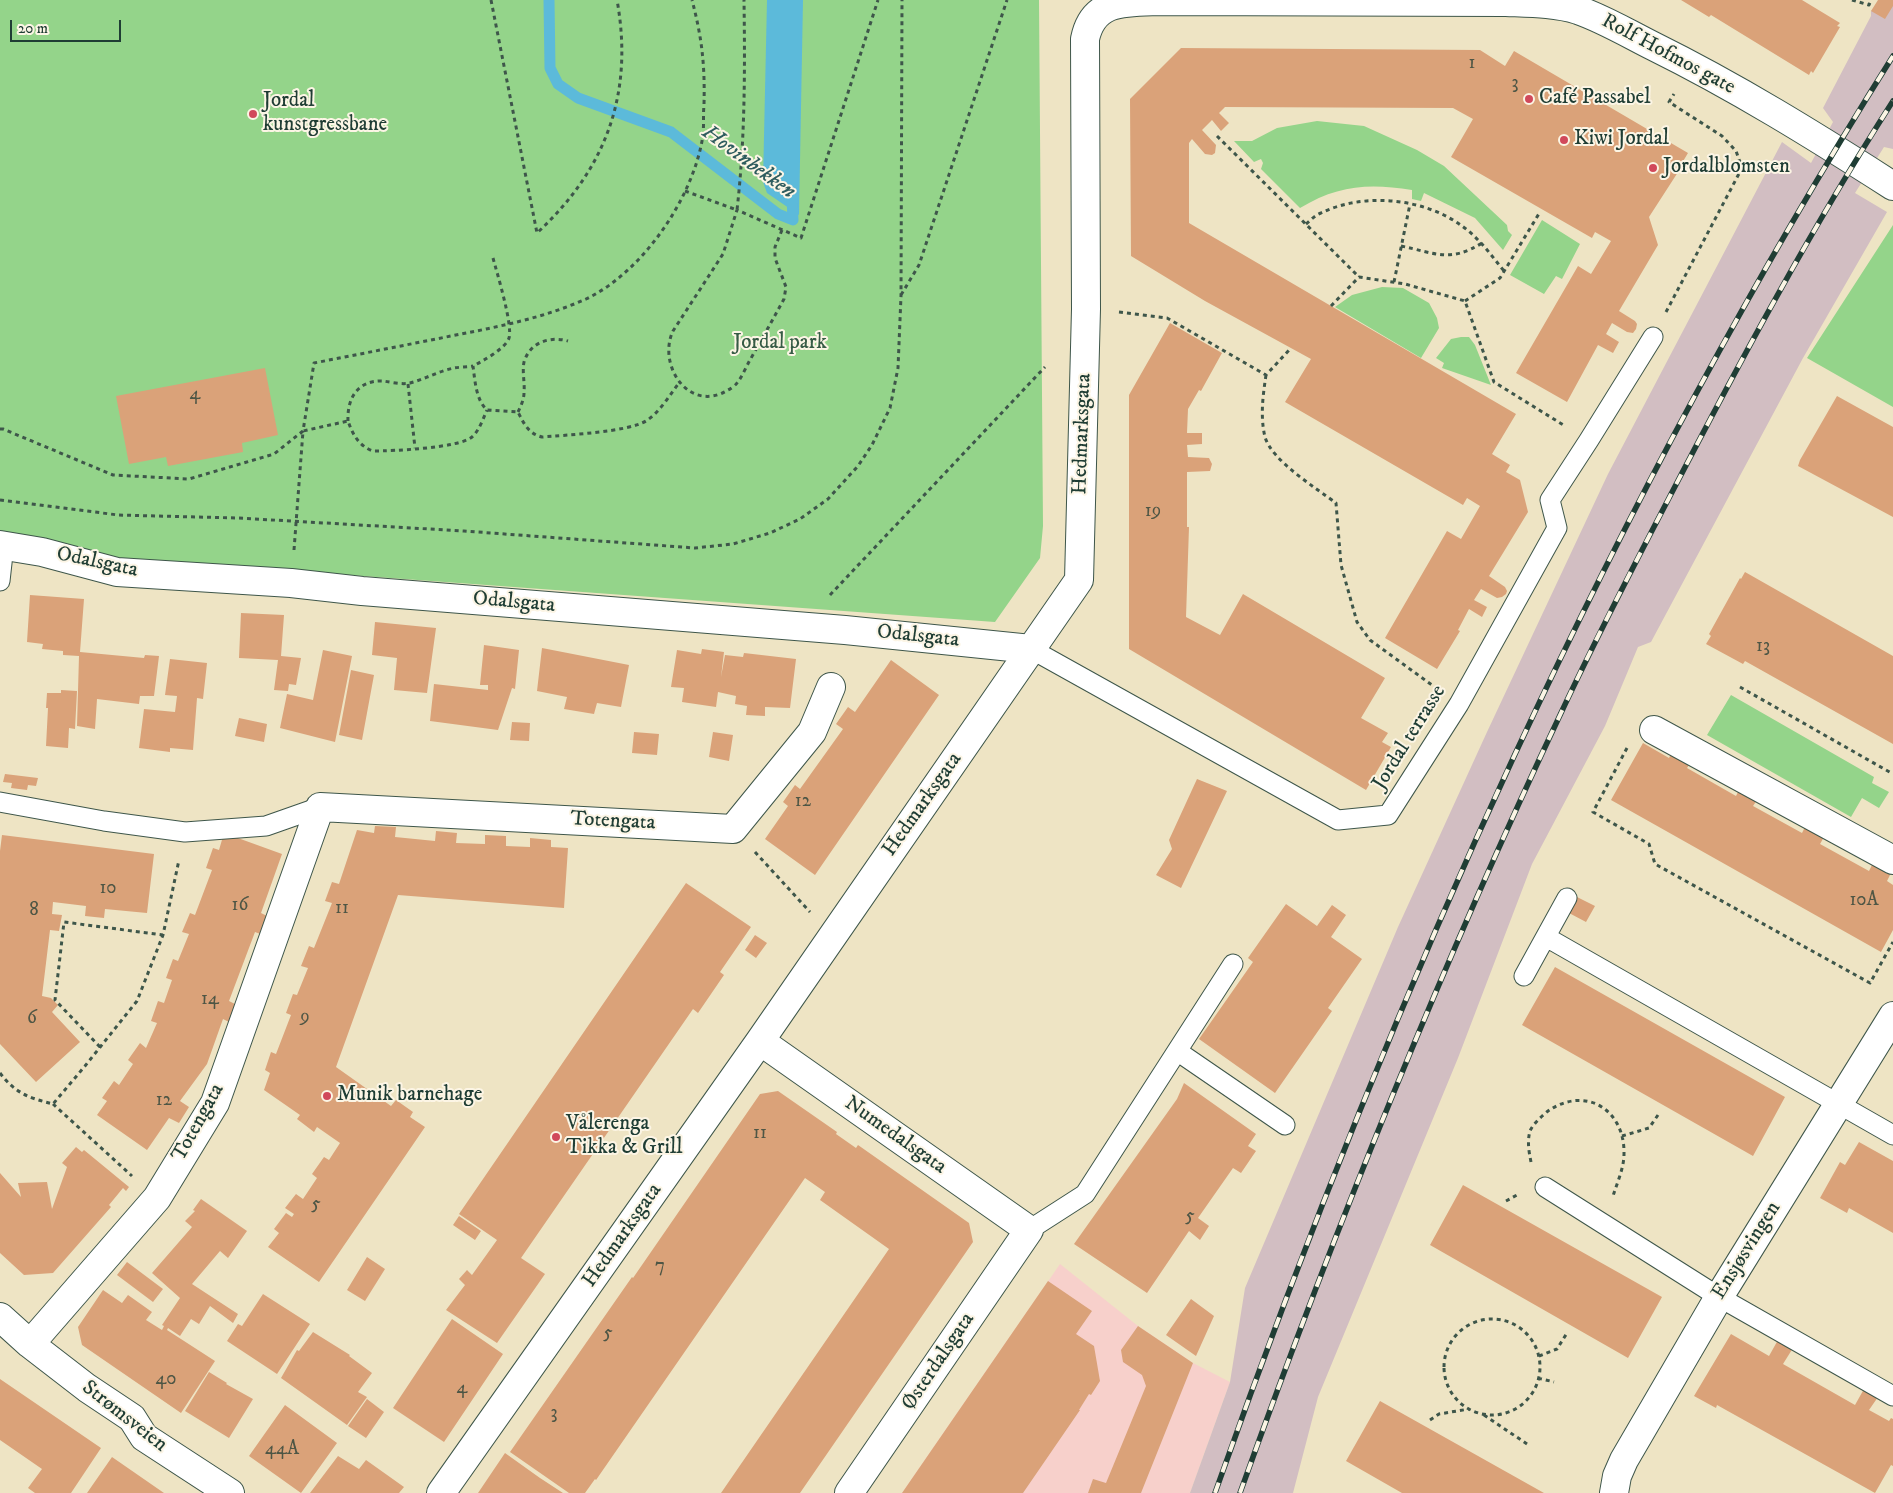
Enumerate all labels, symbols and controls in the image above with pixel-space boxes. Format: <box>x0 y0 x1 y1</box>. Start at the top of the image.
street label: Rolf Hofmos gate <box>1597 9 1739 101</box>
scale bar <box>12 10 124 42</box>
text: 20 m <box>18 19 48 38</box>
house number: 1 <box>1469 53 1475 75</box>
house number: 3 <box>1511 73 1519 95</box>
place label: Café Passabel <box>1539 86 1651 112</box>
place label: Jordal kunstgressbane <box>263 89 387 139</box>
marker: Café Passabel <box>1523 93 1535 105</box>
marker: Jordal kunstgressbane <box>247 108 259 120</box>
water label: Hovinbekken <box>696 120 800 206</box>
place label: Kiwi Jordal <box>1574 127 1669 153</box>
marker: Kiwi Jordal <box>1558 134 1570 146</box>
place label: Jordalblomsten <box>1663 155 1790 181</box>
marker: Jordalblomsten <box>1647 162 1659 174</box>
park label: Jordal park <box>733 331 827 357</box>
street label: Hedmarksgata <box>1068 373 1098 495</box>
house number: 4 <box>190 384 200 406</box>
house number: 19 <box>1145 501 1161 523</box>
street label: Odalsgata <box>54 542 140 584</box>
street label: Odalsgata <box>472 587 556 619</box>
street label: Odalsgata <box>876 620 960 654</box>
house number: 13 <box>1756 636 1770 658</box>
street label: Jordal terrasse <box>1368 681 1452 795</box>
street label: Hedmarksgata <box>878 748 968 862</box>
house number: 12 <box>795 791 811 813</box>
street label: Totengata <box>570 807 656 837</box>
house number: 10 <box>99 878 117 900</box>
house number: 10A <box>1849 890 1879 912</box>
house number: 16 <box>232 895 248 917</box>
house number: 11 <box>335 898 349 920</box>
house number: 8 <box>29 900 39 922</box>
house number: 14 <box>201 989 219 1011</box>
house number: 9 <box>300 1007 310 1029</box>
house number: 6 <box>27 1008 37 1030</box>
street label: Totengata <box>167 1080 231 1166</box>
place label: Munik barnehage <box>337 1083 482 1109</box>
house number: 12 <box>156 1090 172 1112</box>
marker: Munik barnehage <box>321 1090 333 1102</box>
street label: Numedalsgata <box>839 1092 951 1180</box>
place label: Vålerenga Tikka & Grill <box>566 1112 683 1162</box>
house number: 11 <box>753 1123 767 1145</box>
marker: Vålerenga Tikka & Grill <box>550 1131 562 1143</box>
street label: Hedmarksgata <box>578 1179 668 1293</box>
house number: 5 <box>311 1194 321 1216</box>
street label: Ensjøsvingen <box>1707 1197 1787 1305</box>
house number: 5 <box>1185 1206 1195 1228</box>
house number: 7 <box>655 1256 665 1278</box>
street label: Østerdalsgata <box>897 1308 981 1416</box>
house number: 5 <box>603 1323 613 1345</box>
house number: 40 <box>155 1369 177 1391</box>
street label: Strømsveien <box>76 1376 172 1458</box>
house number: 4 <box>457 1378 467 1400</box>
house number: 3 <box>550 1403 558 1425</box>
house number: 44A <box>265 1439 299 1461</box>

